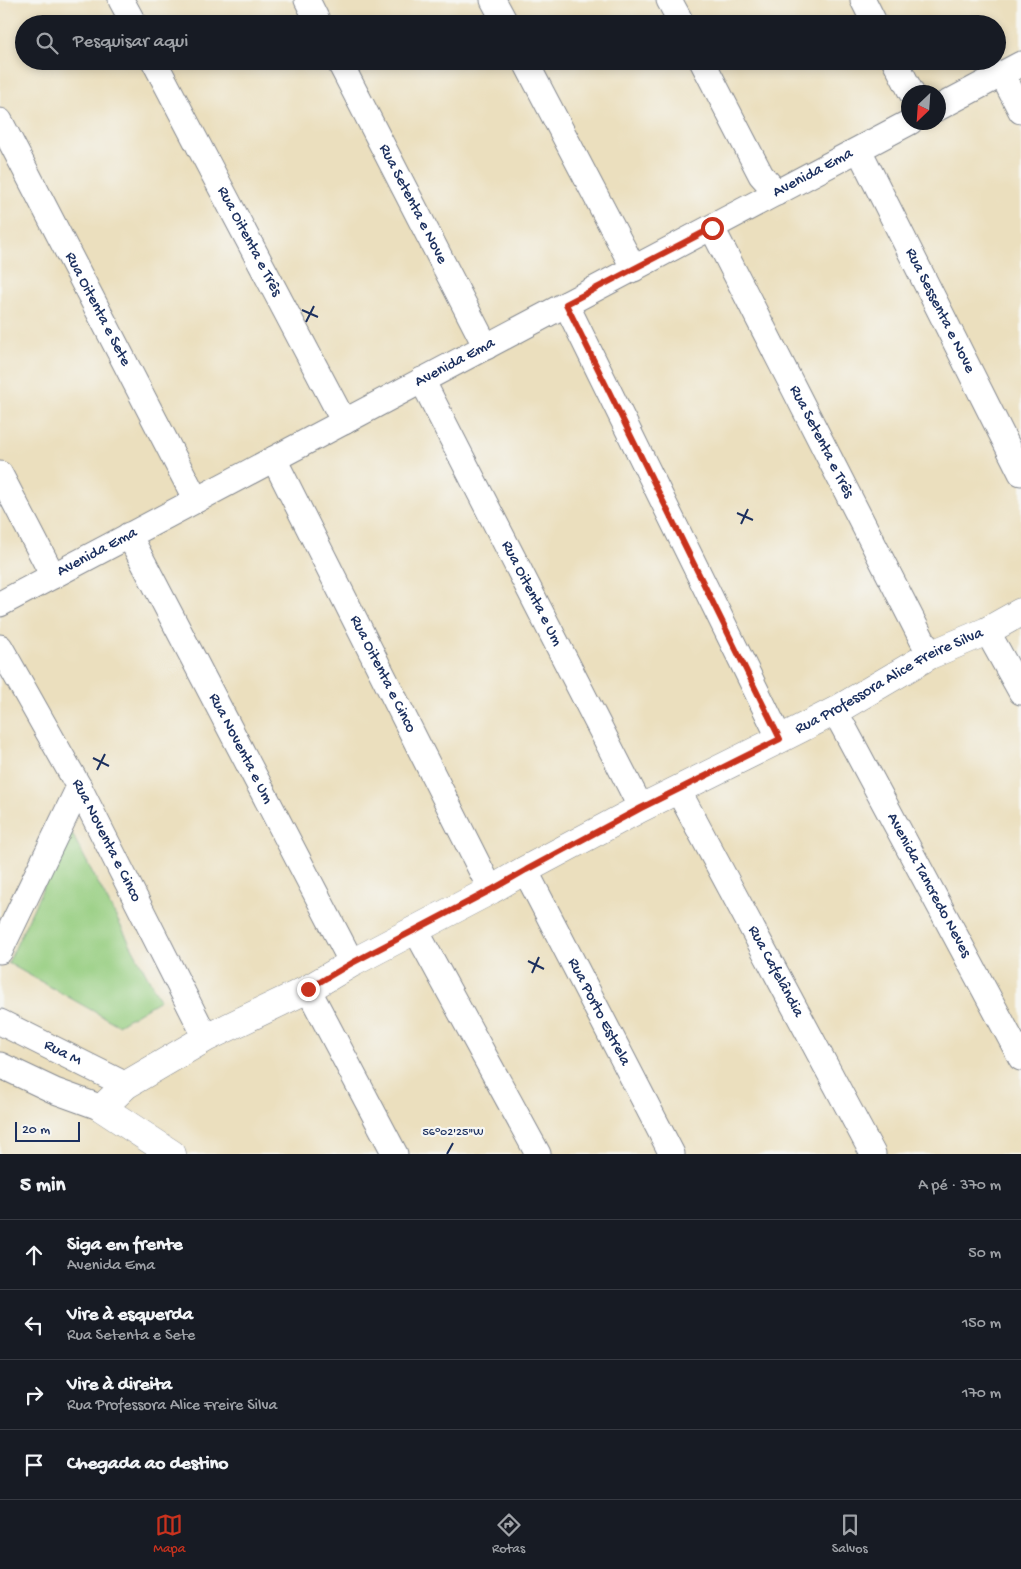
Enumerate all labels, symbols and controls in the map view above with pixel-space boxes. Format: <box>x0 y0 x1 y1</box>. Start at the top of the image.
search box <box>15 15 1006 70</box>
icon: search <box>33 29 61 57</box>
text: Pesquisar aqui <box>73 31 188 54</box>
north arrow <box>901 85 946 130</box>
street label: Rua Setenta e Nove <box>374 141 452 268</box>
street label: Avenida Ema <box>770 144 857 202</box>
street label: Rua Oitenta e Três <box>212 183 286 301</box>
route start <box>701 217 724 240</box>
street label: Rua Sessenta e Nove <box>900 245 979 377</box>
street label: Rua Oitenta e Sete <box>60 249 135 370</box>
street label: Avenida Ema <box>412 333 499 392</box>
street label: Rua Setenta e Três <box>784 382 858 502</box>
street label: Avenida Ema <box>54 523 142 582</box>
street label: Rua Oitenta e Um <box>496 538 566 650</box>
street label: Rua Oitenta e Cinco <box>345 612 420 736</box>
street label: Rua Professora Alice Freire Silva <box>792 624 987 739</box>
street label: Rua Noventa e Um <box>204 690 277 808</box>
street label: Rua Noventa e Cinco <box>67 776 145 905</box>
street label: Avenida Tancredo Neves <box>882 810 976 962</box>
street label: Rua Cafelândia <box>743 923 808 1022</box>
street label: Rua Porto Estrela <box>563 955 635 1070</box>
route end <box>297 978 320 1001</box>
street label: Rua M <box>41 1036 85 1071</box>
scale bar <box>15 1119 80 1142</box>
text: 20 m <box>22 1122 50 1139</box>
text: 56°02'25"W <box>423 1126 483 1140</box>
text: 5 min <box>20 1174 65 1199</box>
text: A pé · 370 m <box>918 1177 1001 1196</box>
text: Siga em frente <box>67 1234 183 1257</box>
icon: ahead <box>20 1241 48 1269</box>
text: 50 m <box>968 1245 1001 1264</box>
text: Avenida Ema <box>67 1257 155 1276</box>
text: Vire à esquerda <box>67 1304 193 1327</box>
icon: left <box>20 1311 48 1339</box>
text: 150 m <box>962 1315 1001 1334</box>
text: Rua Setenta e Sete <box>67 1327 195 1346</box>
text: Vire à direita <box>67 1374 172 1397</box>
icon: right <box>20 1381 48 1409</box>
text: 170 m <box>962 1385 1001 1404</box>
text: Rua Professora Alice Freire Silva <box>67 1397 278 1416</box>
icon: arrive <box>20 1451 48 1479</box>
text: Chegada ao destino <box>67 1453 228 1476</box>
tab: Mapa <box>153 1511 185 1558</box>
tab: Rotas <box>492 1511 525 1558</box>
tab: Salvos <box>832 1511 868 1558</box>

